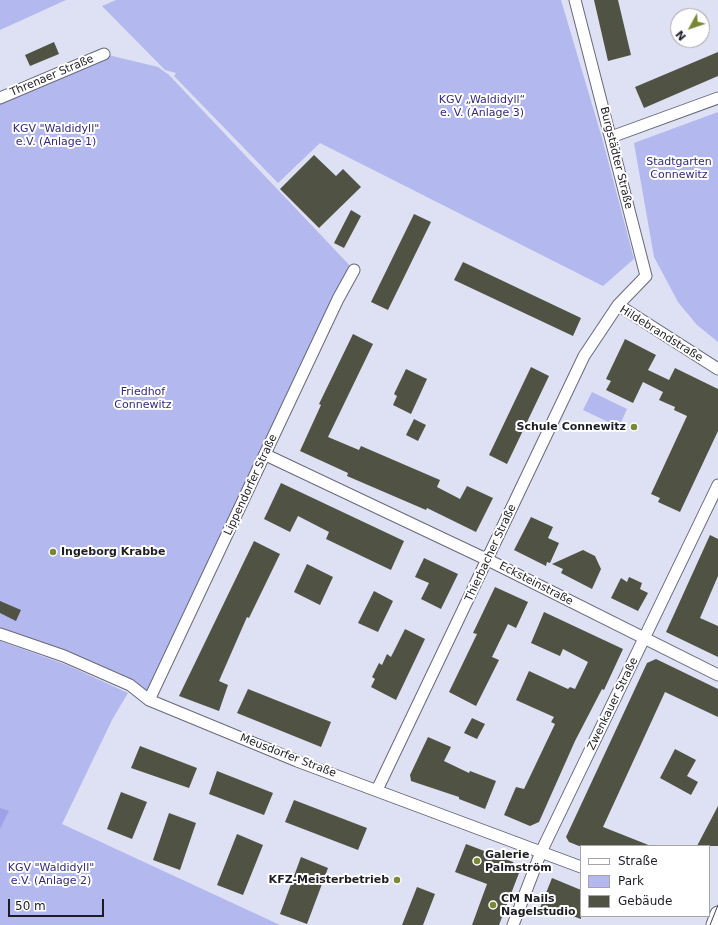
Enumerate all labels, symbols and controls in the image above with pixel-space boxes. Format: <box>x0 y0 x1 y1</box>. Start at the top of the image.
north arrow <box>670 8 710 48</box>
text: N <box>673 28 689 43</box>
street label: Threnaer Straße <box>8 52 96 100</box>
park label: KGV „Waldidyll“ e. V. (Anlage 3) <box>439 93 525 119</box>
street label: Burgstädter Straße <box>597 105 635 211</box>
park label: KGV "Waldidyll" e.V. (Anlage 1) <box>13 122 99 148</box>
park label: Stadtgarten Connewitz <box>646 155 712 181</box>
street label: Hildebrandstraße <box>617 303 705 365</box>
park label: Friedhof Connewitz <box>114 385 172 411</box>
place label: Schule Connewitz <box>516 420 626 434</box>
marker: Schule Connewitz <box>629 422 639 432</box>
street label: Lippendorfer Straße <box>222 432 280 538</box>
street label: Thierbacher Straße <box>463 502 519 604</box>
place label: Ingeborg Krabbe <box>61 545 165 559</box>
marker: Ingeborg Krabbe <box>48 547 58 557</box>
street label: Ecksteinstraße <box>497 560 575 608</box>
street label: Zwenkauer Straße <box>585 656 641 752</box>
street label: Meusdorfer Straße <box>238 732 338 780</box>
legend <box>580 845 710 917</box>
place label: Galerie Palmström <box>485 848 552 874</box>
text: Straße <box>618 854 658 868</box>
marker: Galerie Palmström <box>472 856 482 866</box>
park label: KGV "Waldidyll" e.V. (Anlage 2) <box>8 861 94 887</box>
place label: KFZ-Meisterbetrieb <box>269 873 389 887</box>
text: Park <box>618 874 644 888</box>
marker: KFZ-Meisterbetrieb <box>392 875 402 885</box>
scale bar <box>10 891 106 917</box>
place label: CM Nails Nagelstudio <box>501 892 576 918</box>
text: Gebäude <box>618 894 672 908</box>
text: 50 m <box>15 899 46 913</box>
marker: CM Nails Nagelstudio <box>488 900 498 910</box>

